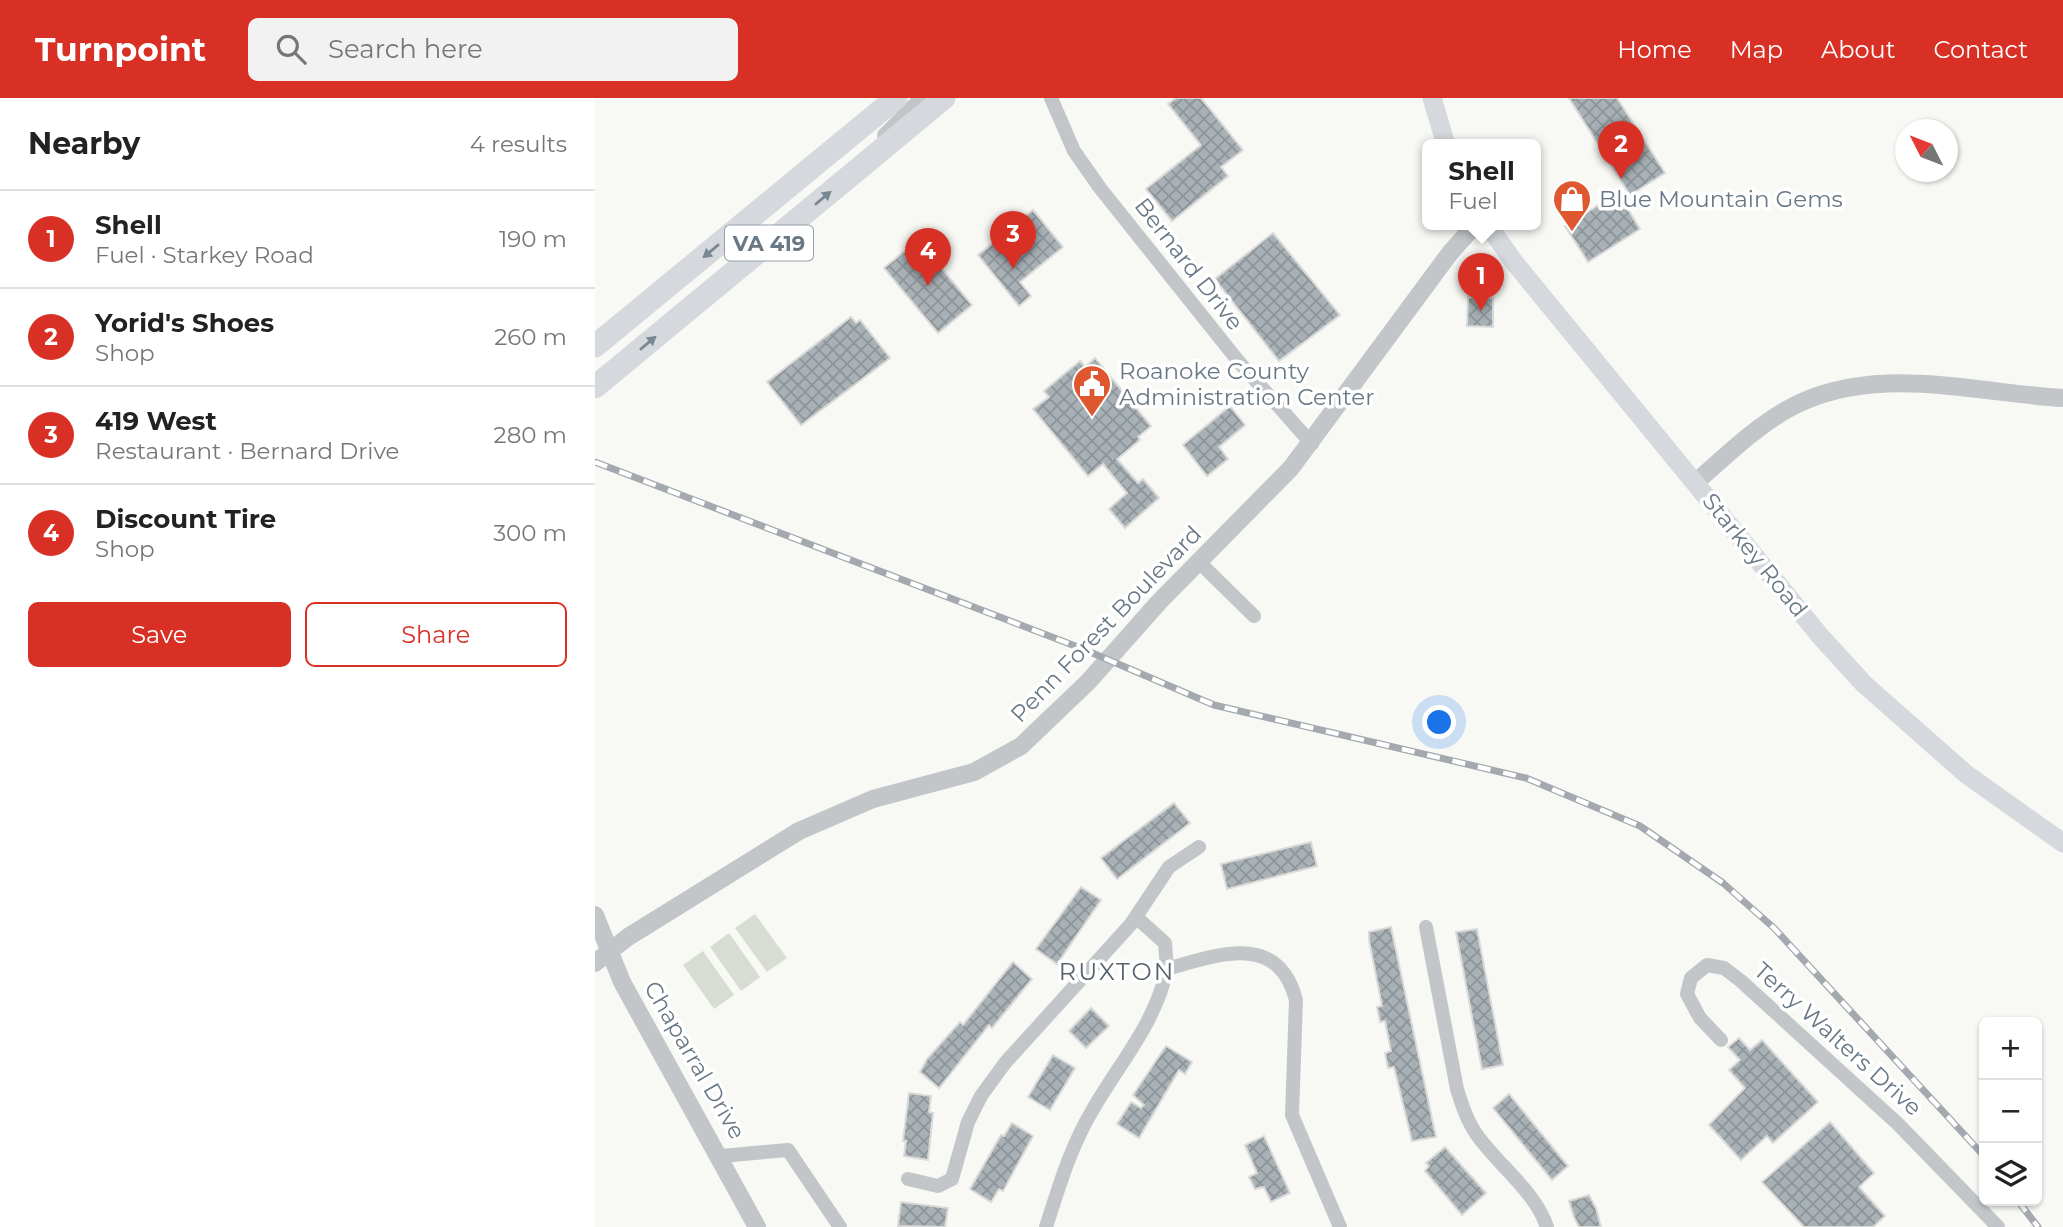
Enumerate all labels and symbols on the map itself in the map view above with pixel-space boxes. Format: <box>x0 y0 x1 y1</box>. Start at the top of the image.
north arrow <box>1895 119 1958 182</box>
pin: 2 <box>1598 121 1644 179</box>
shop icon: Blue Mountain Gems <box>1551 178 1593 233</box>
place label: Blue Mountain Gems <box>1599 185 1843 213</box>
one-way arrow <box>814 191 831 206</box>
street label: Bernard Drive <box>1129 192 1249 336</box>
pin: 3 <box>990 211 1036 269</box>
road number: VA 419 <box>725 226 813 260</box>
pin: 4 <box>905 228 951 286</box>
one-way arrow <box>703 243 721 258</box>
pin: 1 <box>1458 253 1504 311</box>
one-way arrow <box>638 336 656 351</box>
place label: Roanoke County Administration Center <box>1119 357 1374 411</box>
public building icon: Roanoke County Administration Center <box>1071 363 1113 418</box>
street label: Starkey Road <box>1697 487 1813 623</box>
street label: Penn Forest Boulevard <box>1005 520 1207 728</box>
your location <box>1422 705 1456 739</box>
street label: Terry Walters Drive <box>1748 956 1928 1122</box>
district label: RUXTON <box>1059 957 1175 986</box>
street label: Chaparral Drive <box>638 976 752 1144</box>

